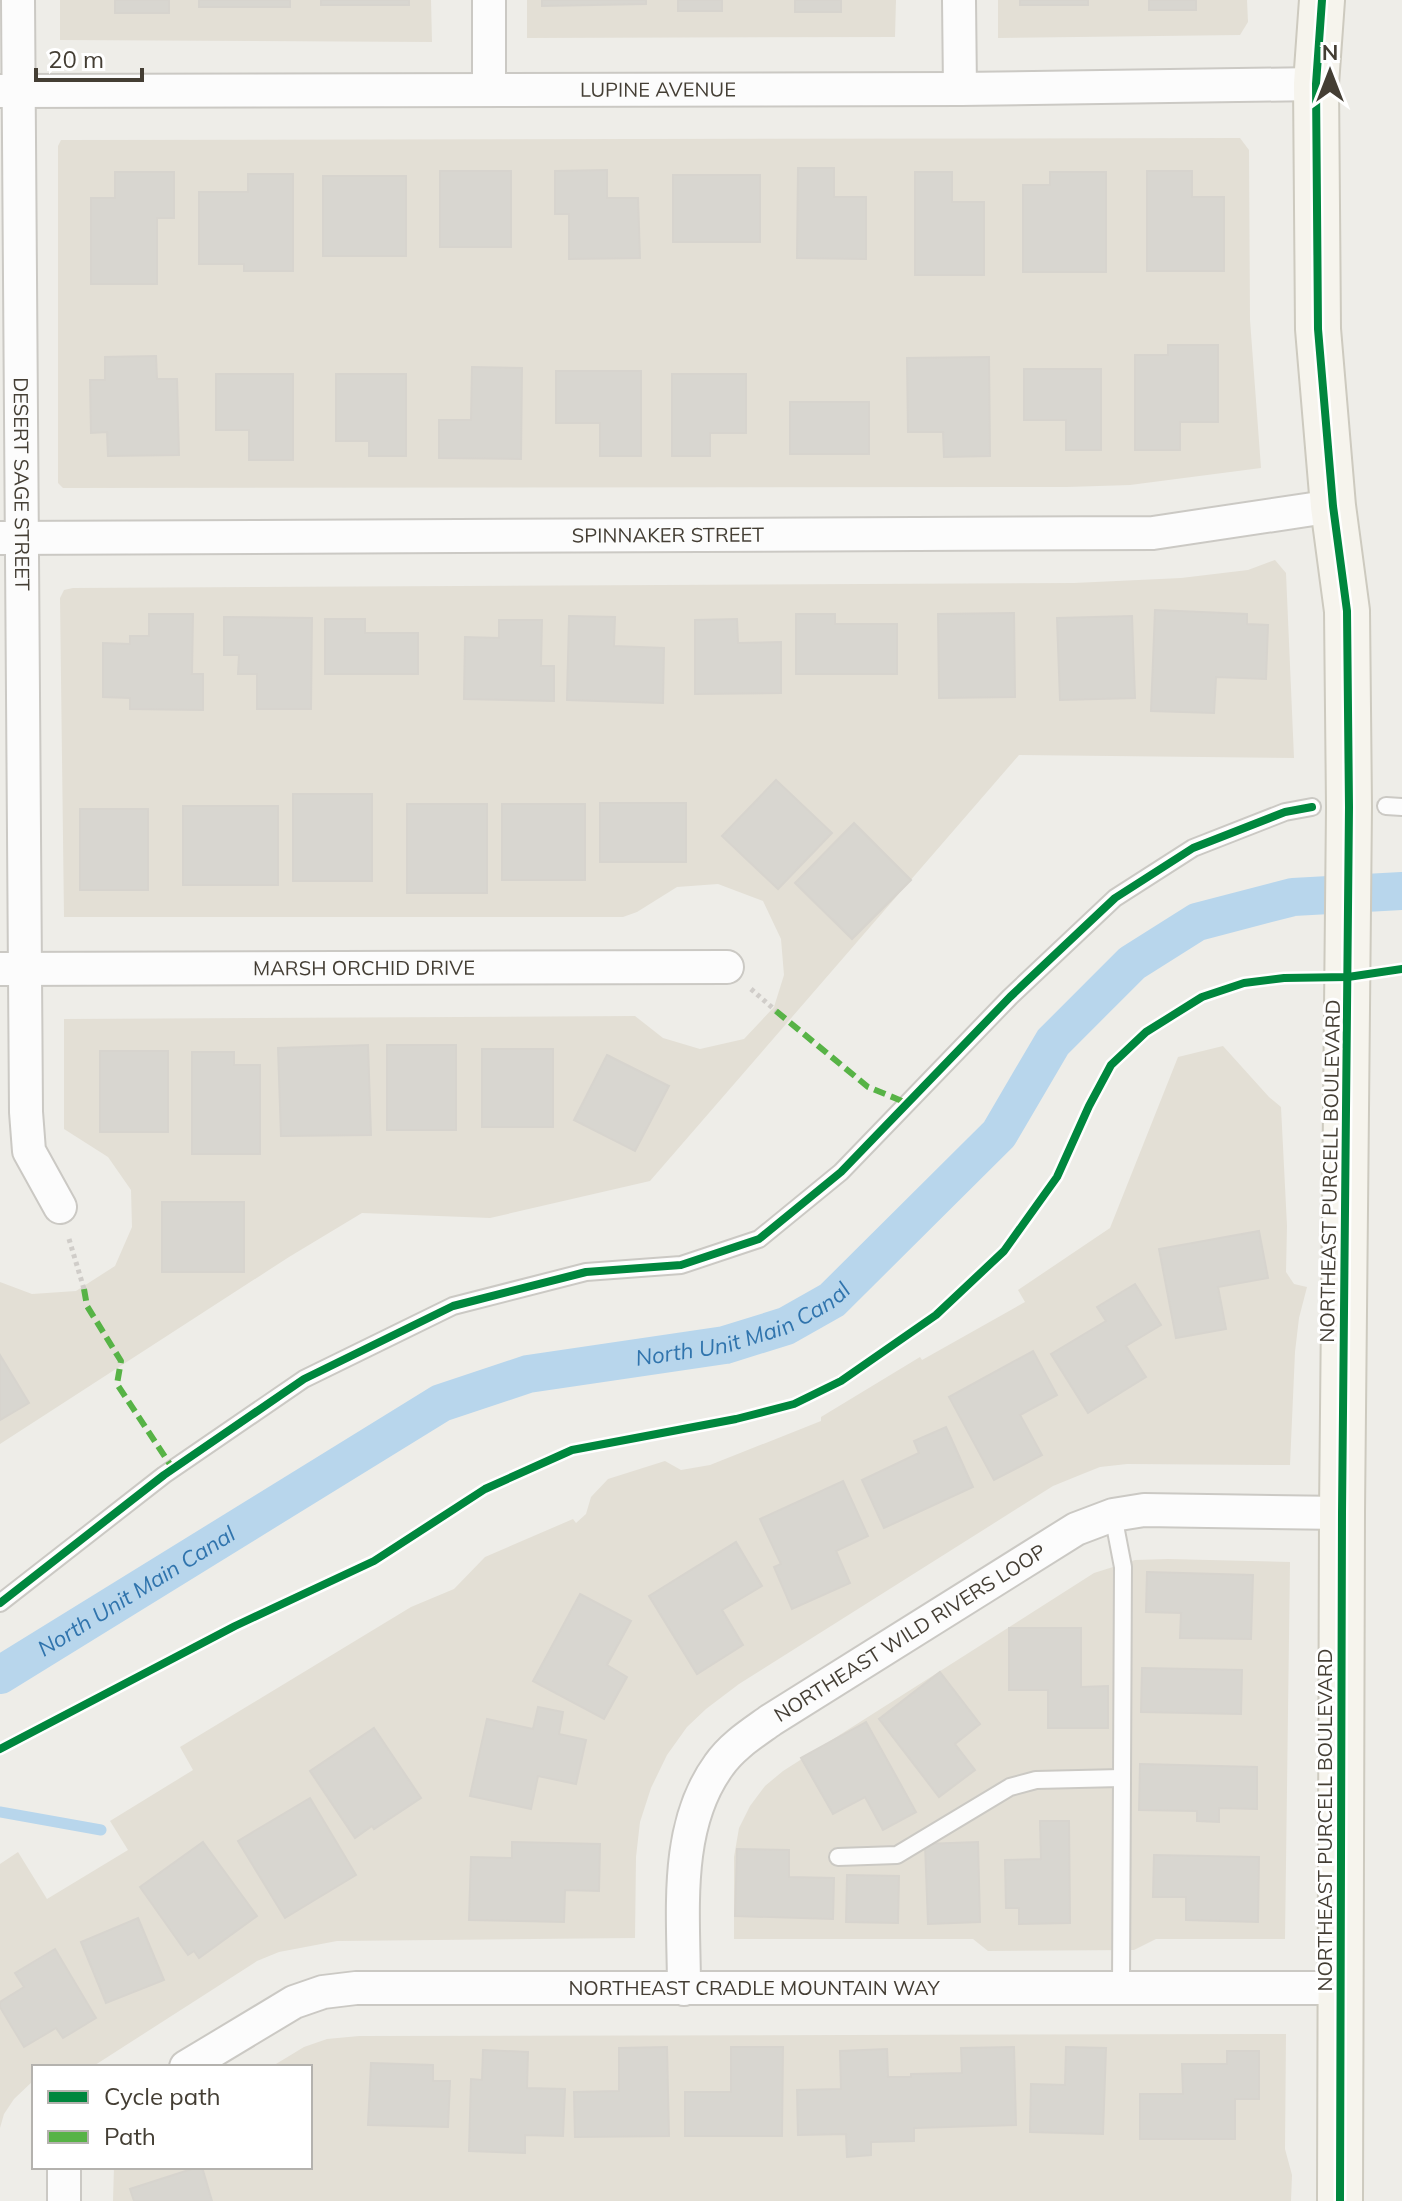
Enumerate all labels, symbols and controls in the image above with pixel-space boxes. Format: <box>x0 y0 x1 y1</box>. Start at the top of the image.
scale bar <box>36 32 142 82</box>
north arrow <box>1290 32 1370 112</box>
text: N <box>1322 38 1338 66</box>
text: 20 m <box>48 44 104 74</box>
street label: LUPINE AVENUE <box>580 76 736 102</box>
street label: DESERT SAGE STREET <box>9 377 35 591</box>
street label: SPINNAKER STREET <box>572 522 764 548</box>
street label: MARSH ORCHID DRIVE <box>253 955 475 980</box>
street label: NORTHEAST PURCELL BOULEVARD <box>1314 999 1345 1343</box>
water label: North Unit Main Canal <box>634 1276 856 1372</box>
water label: North Unit Main Canal <box>32 1519 241 1662</box>
street label: NORTHEAST WILD RIVERS LOOP <box>769 1538 1050 1727</box>
street label: NORTHEAST PURCELL BOULEVARD <box>1312 1648 1337 1992</box>
street label: NORTHEAST CRADLE MOUNTAIN WAY <box>568 1975 941 2000</box>
legend <box>32 2065 312 2169</box>
text: Cycle path <box>104 2081 221 2111</box>
text: Path <box>104 2121 156 2151</box>

